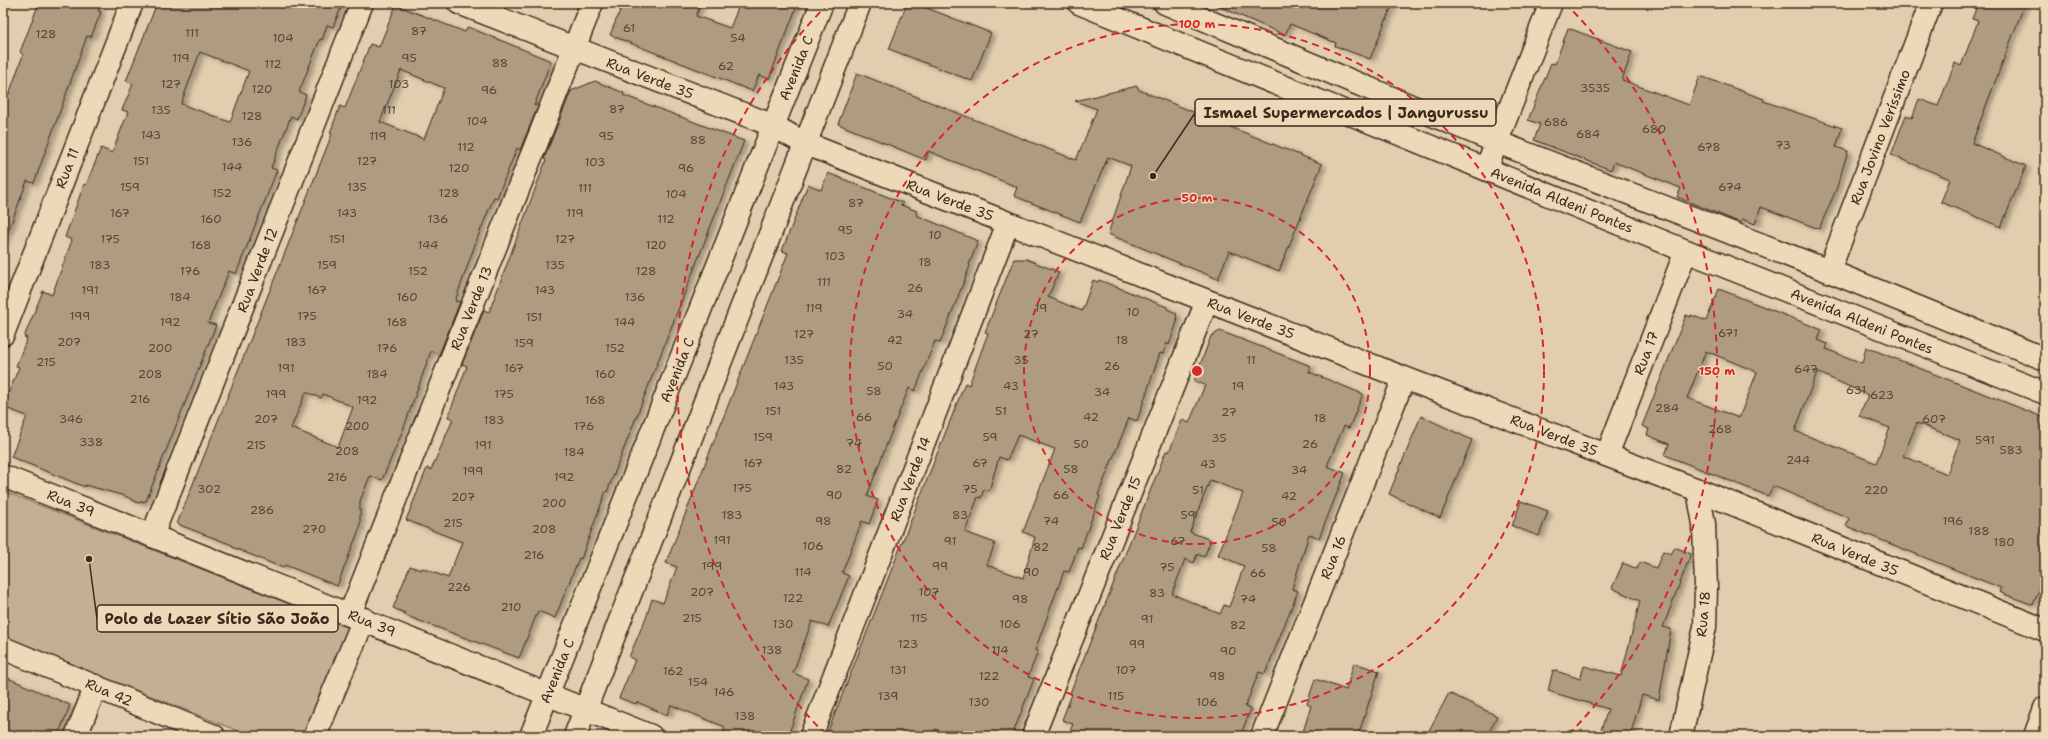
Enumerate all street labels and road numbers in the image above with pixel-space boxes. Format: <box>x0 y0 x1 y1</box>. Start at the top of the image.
street label: Avenida C <box>775 33 817 103</box>
street label: Rua Verde 35 <box>604 53 696 103</box>
street label: Rua Jovino Veríssimo <box>1846 67 1914 207</box>
street label: Rua 11 <box>51 145 83 191</box>
street label: Avenida Aldeni Pontes <box>1488 163 1636 237</box>
street label: Rua Verde 35 <box>904 175 996 225</box>
street label: Rua Verde 12 <box>233 225 281 315</box>
street label: Rua Verde 13 <box>446 263 496 353</box>
street label: Avenida Aldeni Pontes <box>1788 284 1936 358</box>
street label: Rua Verde 35 <box>1205 293 1297 343</box>
street label: Rua 17 <box>1629 328 1663 378</box>
street label: Avenida C <box>656 335 698 405</box>
street label: Rua Verde 35 <box>1508 410 1600 460</box>
street label: Rua Verde 14 <box>886 434 934 524</box>
street label: Rua Verde 15 <box>1095 474 1145 562</box>
street label: Rua 39 <box>45 485 97 521</box>
street label: Rua Verde 35 <box>1809 528 1901 580</box>
street label: Rua 16 <box>1316 532 1350 582</box>
street label: Rua 18 <box>1692 590 1714 638</box>
street label: Rua 39 <box>346 605 398 641</box>
street label: Avenida C <box>536 636 578 706</box>
street label: Rua 42 <box>83 674 135 710</box>

